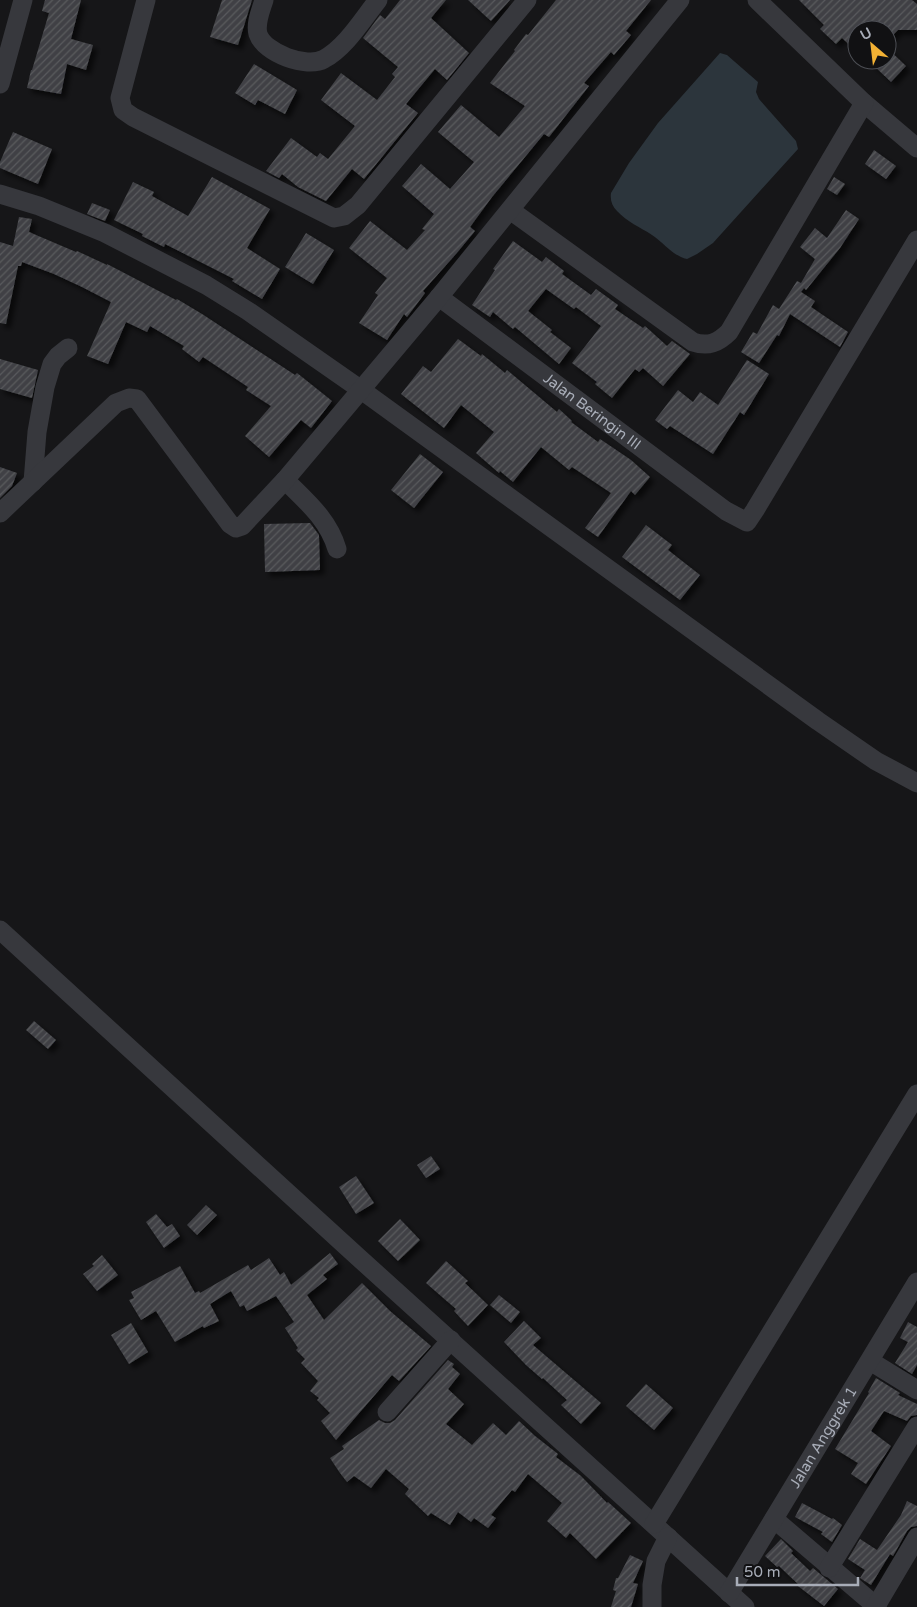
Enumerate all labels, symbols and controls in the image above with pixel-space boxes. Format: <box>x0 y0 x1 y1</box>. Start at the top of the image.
north arrow <box>847 20 897 70</box>
text: U <box>857 24 875 44</box>
street label: Jalan Beringin III <box>540 369 644 453</box>
street label: Jalan Anggrek 1 <box>786 1383 861 1491</box>
scale bar <box>737 1554 858 1586</box>
text: 50 m <box>744 1563 781 1581</box>

